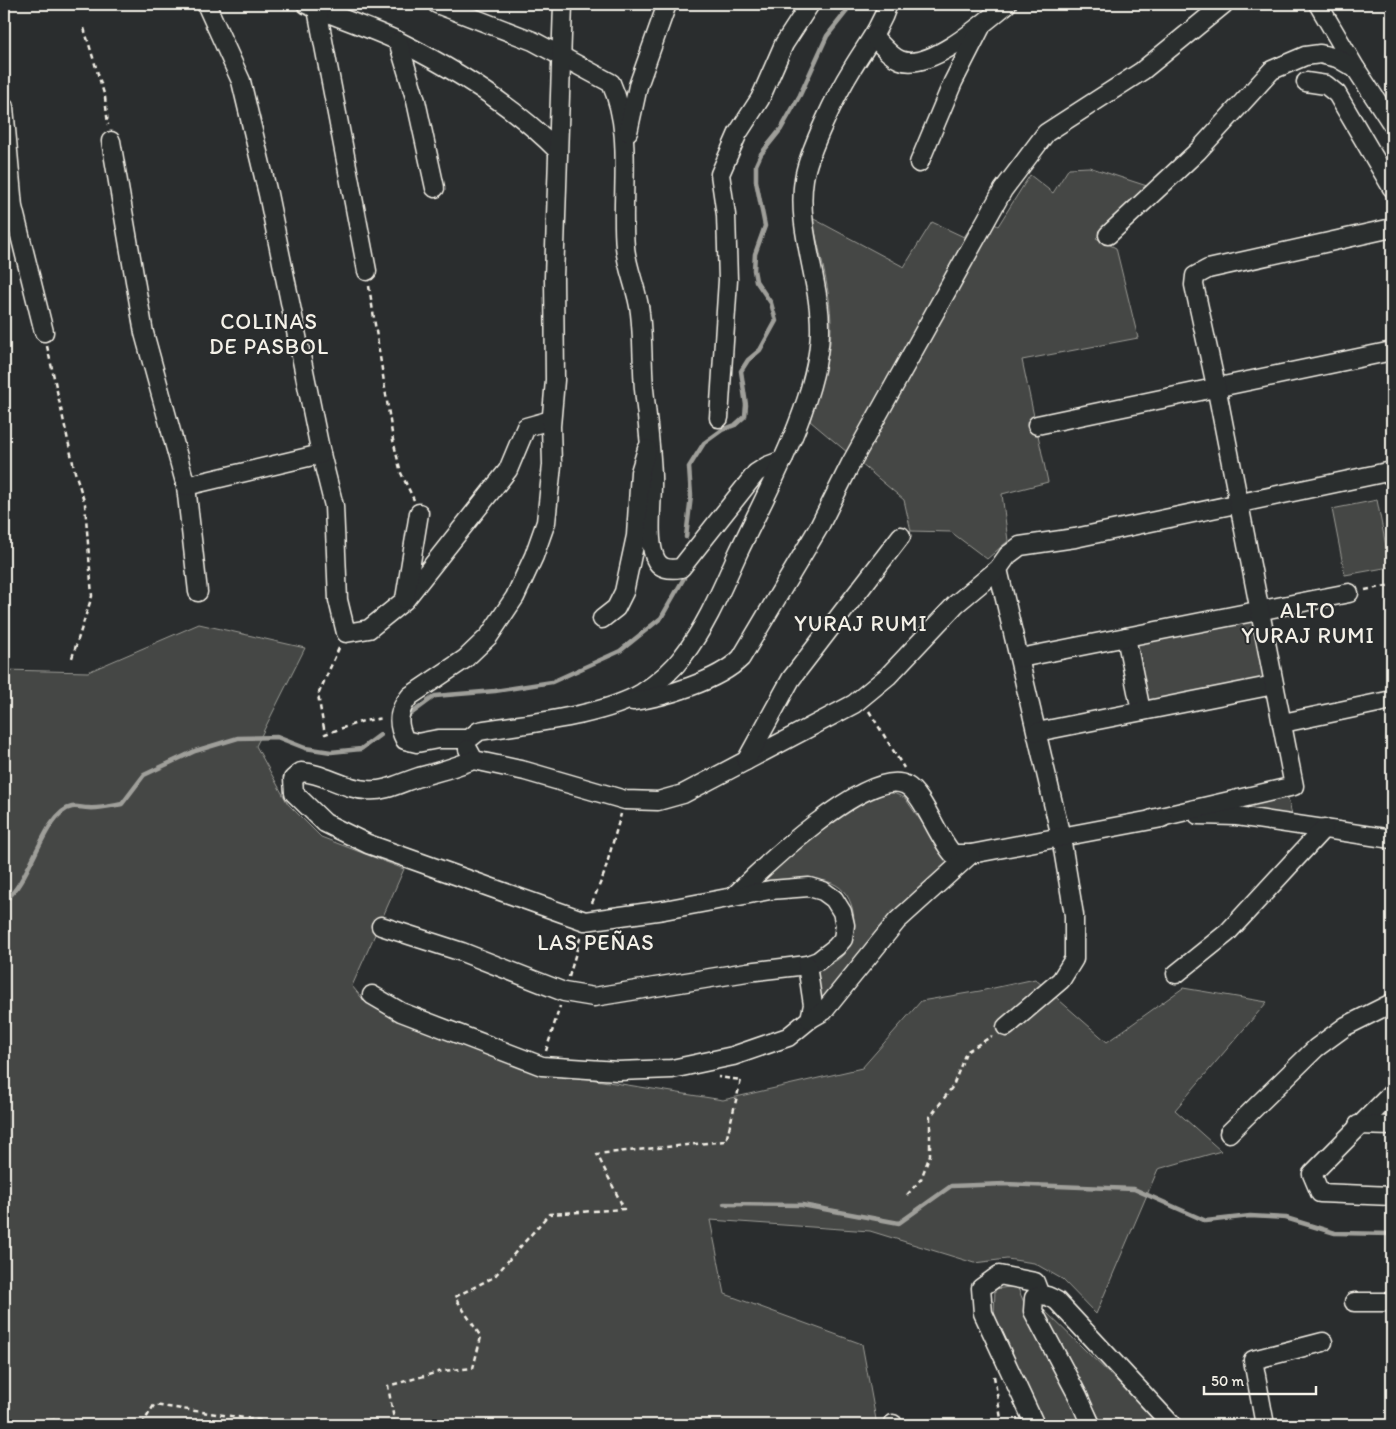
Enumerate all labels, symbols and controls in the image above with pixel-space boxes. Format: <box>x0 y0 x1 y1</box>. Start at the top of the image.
district label: COLINAS DE PASBOL <box>209 308 329 360</box>
district label: ALTO YURAJ RUMI <box>1241 597 1375 649</box>
district label: YURAJ RUMI <box>794 610 928 637</box>
district label: LAS PEÑAS <box>537 929 655 956</box>
scale bar <box>1204 1364 1316 1396</box>
text: 50 m <box>1211 1372 1244 1390</box>

